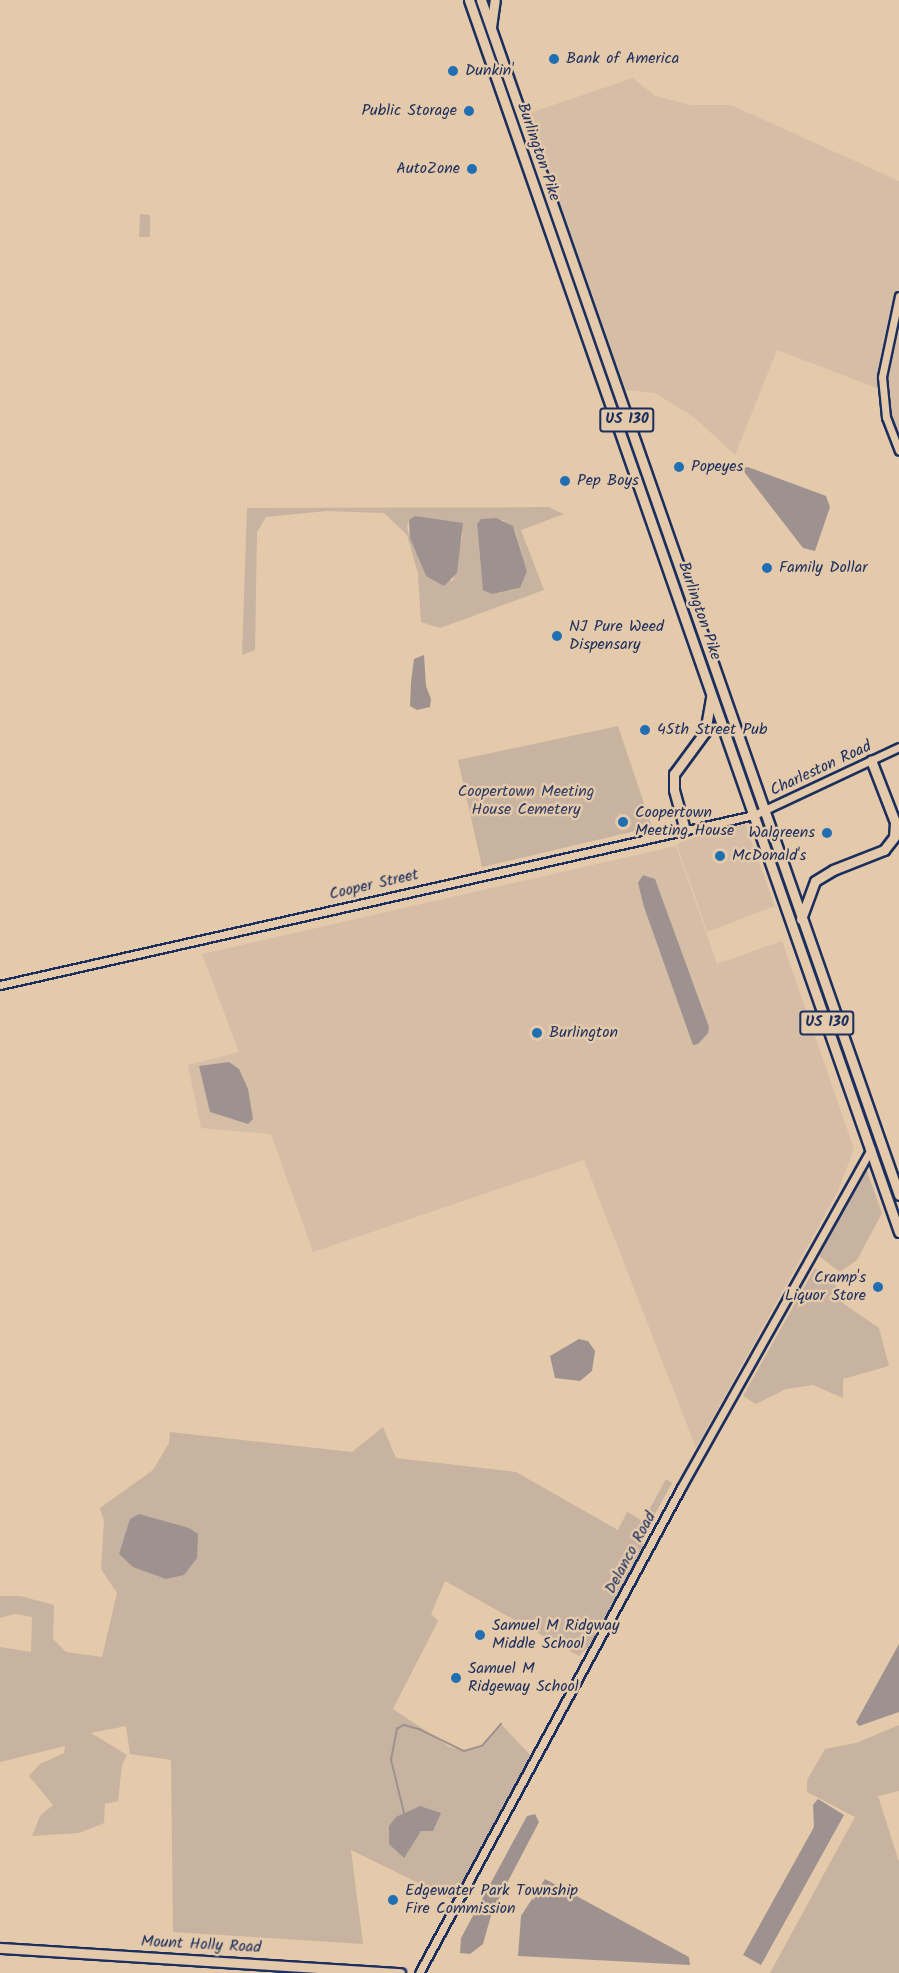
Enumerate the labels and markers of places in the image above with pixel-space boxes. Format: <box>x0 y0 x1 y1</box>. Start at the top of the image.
place label: Bank of America <box>566 49 679 69</box>
marker: Bank of America <box>547 52 561 66</box>
place label: Dunkin' <box>465 61 514 81</box>
marker: Dunkin' <box>446 64 460 78</box>
place label: Public Storage <box>361 101 457 121</box>
marker: Public Storage <box>462 104 476 118</box>
place label: AutoZone <box>396 159 460 179</box>
marker: AutoZone <box>465 162 479 176</box>
place label: Popeyes <box>691 457 743 477</box>
marker: Popeyes <box>672 460 686 474</box>
place label: Pep Boys <box>577 471 639 491</box>
marker: Pep Boys <box>558 474 572 488</box>
place label: Family Dollar <box>779 558 867 578</box>
marker: Family Dollar <box>760 561 774 575</box>
place label: NJ Pure Weed Dispensary <box>569 617 664 655</box>
marker: NJ Pure Weed Dispensary <box>550 629 564 643</box>
place label: 45th Street Pub <box>657 720 767 740</box>
marker: 45th Street Pub <box>638 723 652 737</box>
place label: Coopertown Meeting House <box>635 803 734 841</box>
marker: Coopertown Meeting House <box>616 815 630 829</box>
place label: Walgreens <box>748 823 815 843</box>
marker: Walgreens <box>820 826 834 840</box>
place label: McDonald's <box>732 846 806 866</box>
marker: McDonald's <box>713 849 727 863</box>
place label: Burlington <box>549 1023 618 1043</box>
marker: Burlington <box>530 1026 544 1040</box>
place label: Cramp's Liquor Store <box>785 1268 866 1306</box>
marker: Cramp's Liquor Store <box>871 1280 885 1294</box>
place label: Samuel M Ridgway Middle School <box>492 1616 620 1654</box>
marker: Samuel M Ridgway Middle School <box>473 1628 487 1642</box>
place label: Samuel M Ridgeway School <box>468 1659 579 1697</box>
marker: Samuel M Ridgeway School <box>449 1671 463 1685</box>
place label: Edgewater Park Township Fire Commission <box>405 1881 578 1919</box>
marker: Edgewater Park Township Fire Commission <box>386 1893 400 1907</box>

